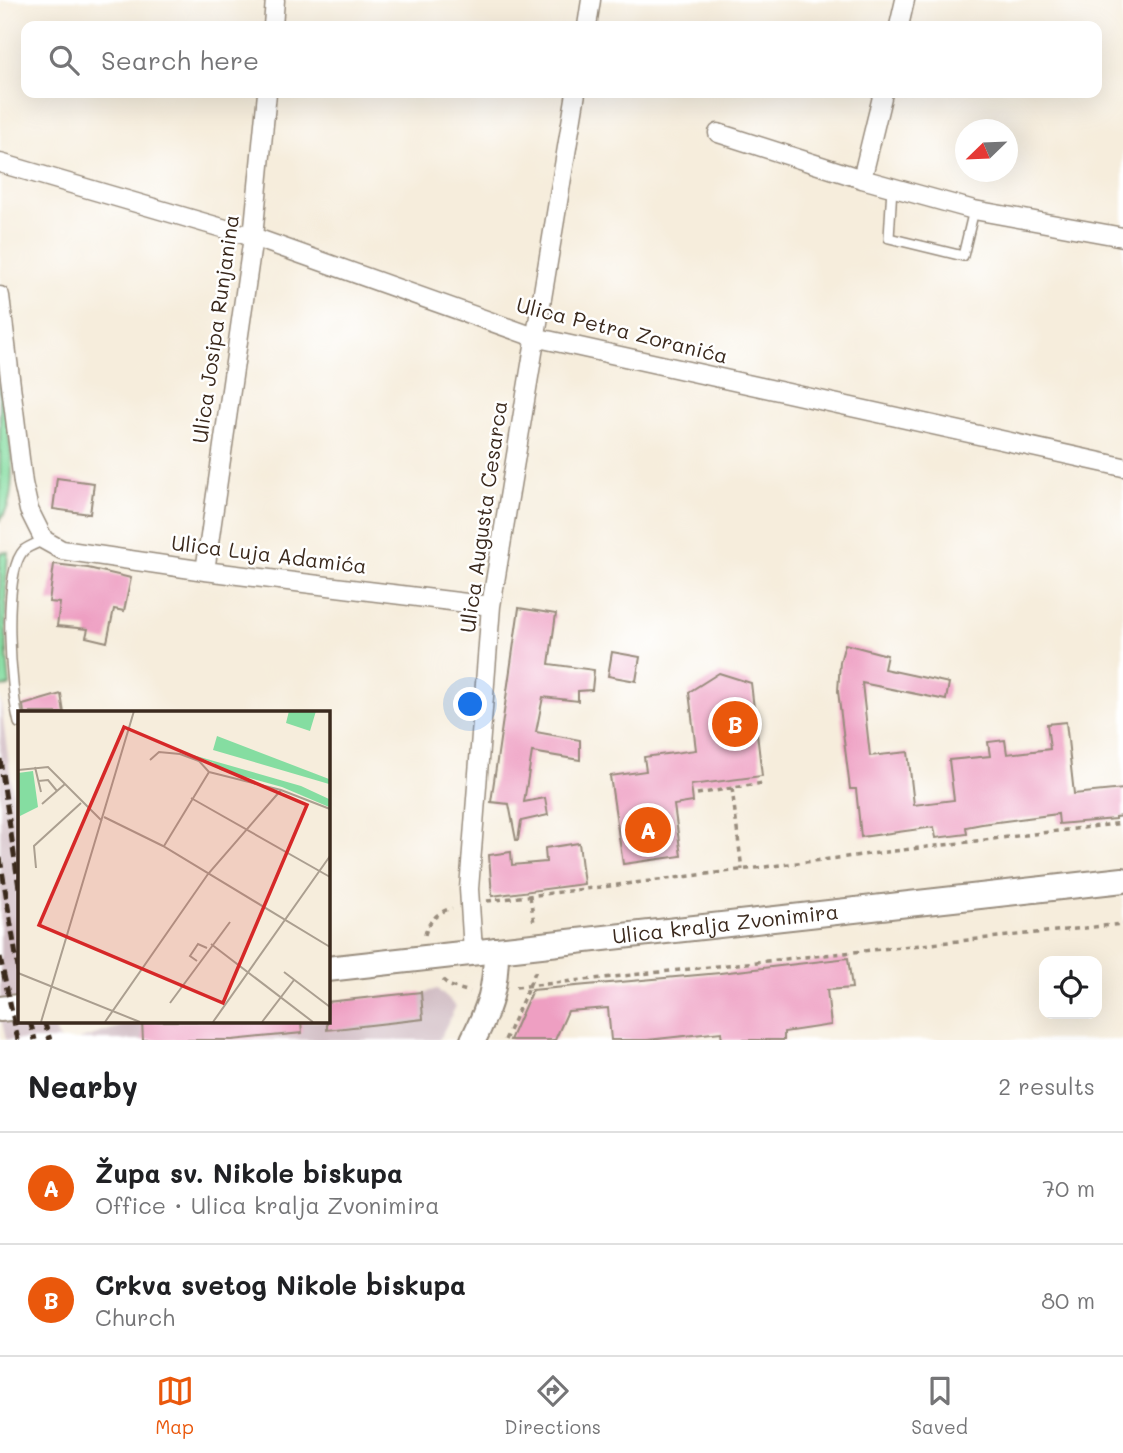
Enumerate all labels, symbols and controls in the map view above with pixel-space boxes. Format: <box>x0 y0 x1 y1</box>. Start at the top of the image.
search box <box>21 21 1102 98</box>
icon: search <box>45 41 83 79</box>
text: Search here <box>101 43 259 77</box>
north arrow <box>955 119 1018 182</box>
street label: Ulica Josipa Runjanina <box>185 213 244 445</box>
street label: Ulica Petra Zoranića <box>514 290 731 369</box>
street label: Ulica Augusta Cesarca <box>453 399 512 635</box>
street label: Ulica Luja Adamića <box>170 528 368 579</box>
your location <box>453 687 487 721</box>
pin: B <box>712 698 758 750</box>
inset map <box>18 711 329 1023</box>
pin: A <box>625 804 671 856</box>
street label: Ulica kralja Zvonimira <box>611 897 840 949</box>
map controls <box>1039 956 1102 1019</box>
button: locate <box>1039 956 1102 1019</box>
text: Nearby <box>28 1066 138 1106</box>
text: 2 results <box>998 1071 1095 1101</box>
text: Župa sv. Nikole biskupa <box>95 1156 403 1190</box>
text: A <box>43 1173 59 1203</box>
text: 70 m <box>1042 1173 1095 1203</box>
text: Office · Ulica kralja Zvonimira <box>95 1190 440 1220</box>
text: Crkva svetog Nikole biskupa <box>95 1268 466 1302</box>
text: B <box>43 1285 59 1315</box>
text: 80 m <box>1041 1285 1095 1315</box>
text: Church <box>95 1302 175 1332</box>
tab: Map <box>155 1372 194 1439</box>
tab: Directions <box>504 1372 601 1439</box>
tab: Saved <box>911 1372 968 1439</box>

